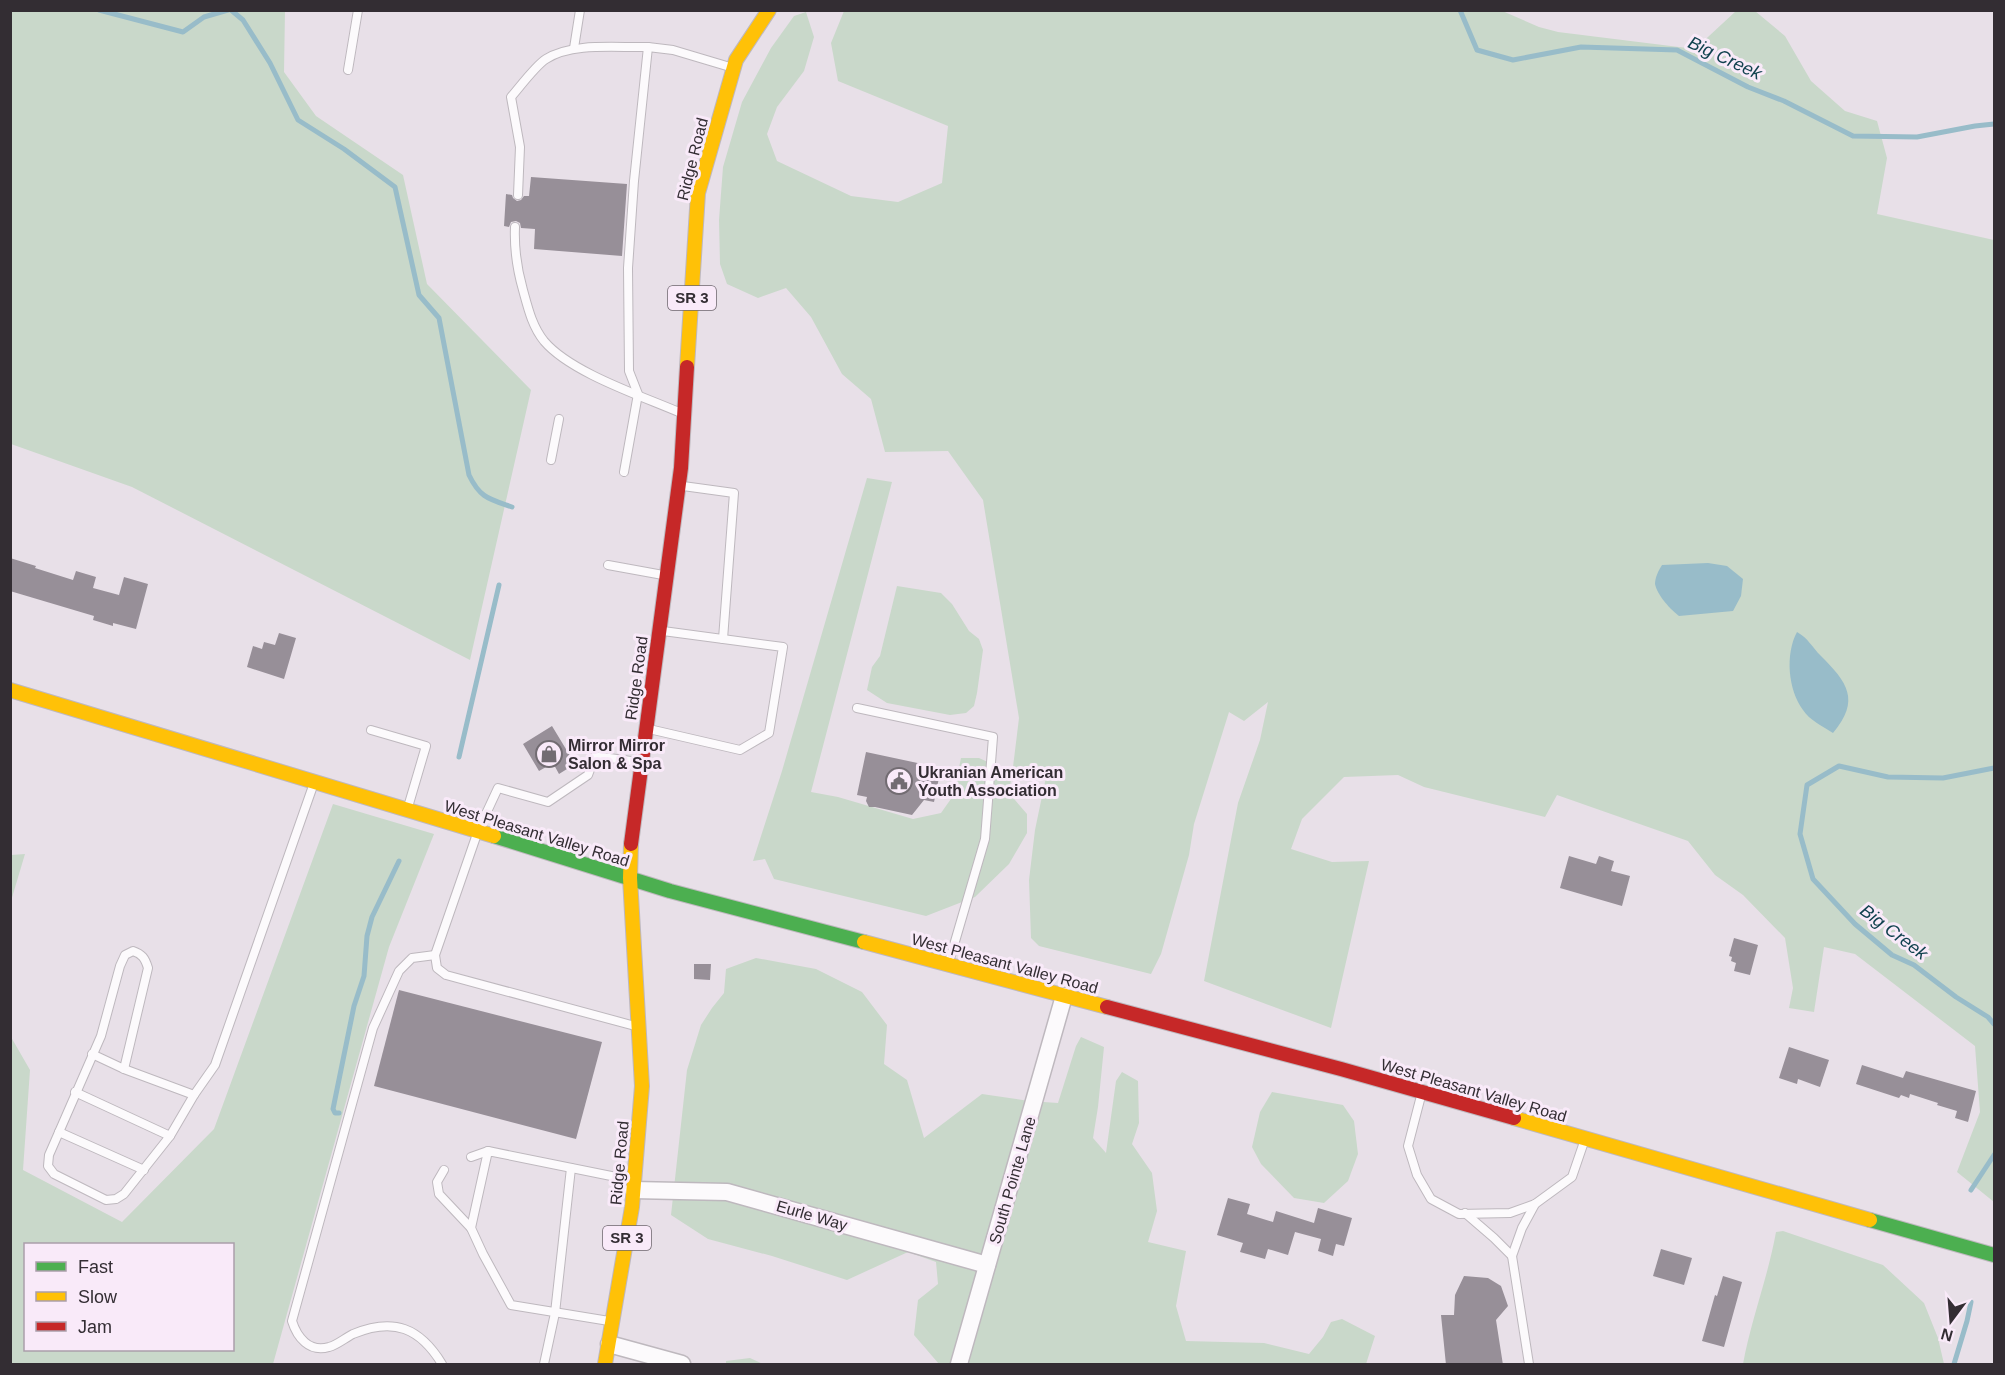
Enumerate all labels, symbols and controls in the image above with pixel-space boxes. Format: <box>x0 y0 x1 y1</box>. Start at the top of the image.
water label: Big Creek <box>1685 32 1766 84</box>
street label: Ridge Road <box>674 116 711 202</box>
road number: SR 3 <box>668 286 716 310</box>
street label: Ridge Road <box>622 635 651 721</box>
place label: Mirror Mirror Salon & Spa <box>568 737 665 772</box>
shop icon: Mirror Mirror Salon & Spa <box>534 739 564 769</box>
place label: Ukranian American Youth Association <box>918 764 1063 799</box>
public building icon: Ukranian American Youth Association <box>884 766 914 796</box>
street label: West Pleasant Valley Road <box>442 797 631 870</box>
water label: Big Creek <box>1856 900 1932 964</box>
street label: West Pleasant Valley Road <box>910 930 1100 997</box>
street label: West Pleasant Valley Road <box>1379 1056 1569 1125</box>
street label: South Pointe Lane <box>986 1114 1039 1246</box>
street label: Ridge Road <box>607 1120 632 1206</box>
street label: Eurle Way <box>774 1197 849 1234</box>
road number: SR 3 <box>603 1226 651 1250</box>
legend <box>24 1243 234 1351</box>
text: Fast <box>78 1257 113 1277</box>
text: Slow <box>78 1287 118 1307</box>
north arrow <box>1921 1291 1981 1351</box>
text: Jam <box>78 1317 112 1337</box>
text: N <box>1939 1325 1955 1345</box>

